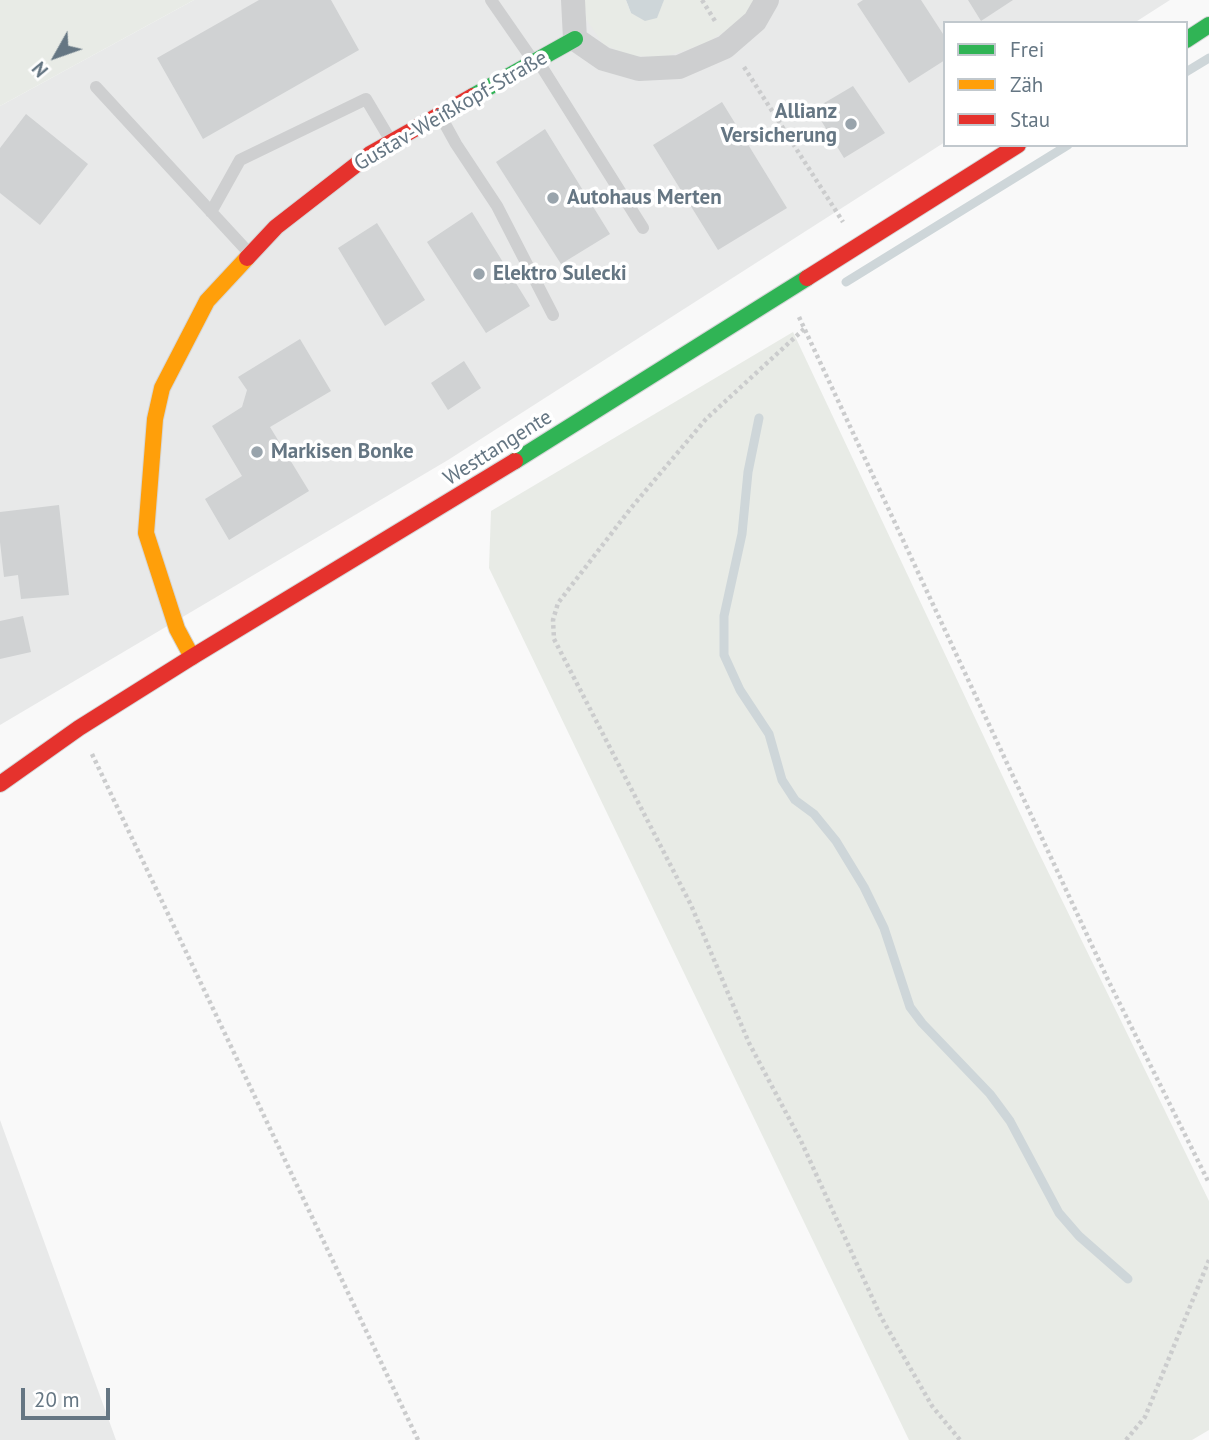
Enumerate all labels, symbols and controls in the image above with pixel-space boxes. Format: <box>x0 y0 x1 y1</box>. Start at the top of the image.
north arrow <box>21 21 91 91</box>
legend <box>943 21 1188 147</box>
text: Frei <box>1010 36 1044 63</box>
street label: Gustav-Weißkopf-Straße <box>350 45 552 177</box>
text: N <box>27 57 53 82</box>
text: Zäh <box>1010 71 1043 98</box>
place label: Allianz Versicherung <box>721 99 837 149</box>
text: Stau <box>1010 106 1050 133</box>
marker: Allianz Versicherung <box>843 116 859 132</box>
place label: Autohaus Merten <box>567 185 722 211</box>
marker: Autohaus Merten <box>545 190 561 206</box>
place label: Elektro Sulecki <box>493 261 627 287</box>
marker: Elektro Sulecki <box>471 266 487 282</box>
street label: Westtangente <box>439 405 557 491</box>
place label: Markisen Bonke <box>271 439 414 465</box>
marker: Markisen Bonke <box>249 444 265 460</box>
scale bar <box>24 1374 114 1418</box>
text: 20 m <box>34 1386 80 1413</box>

